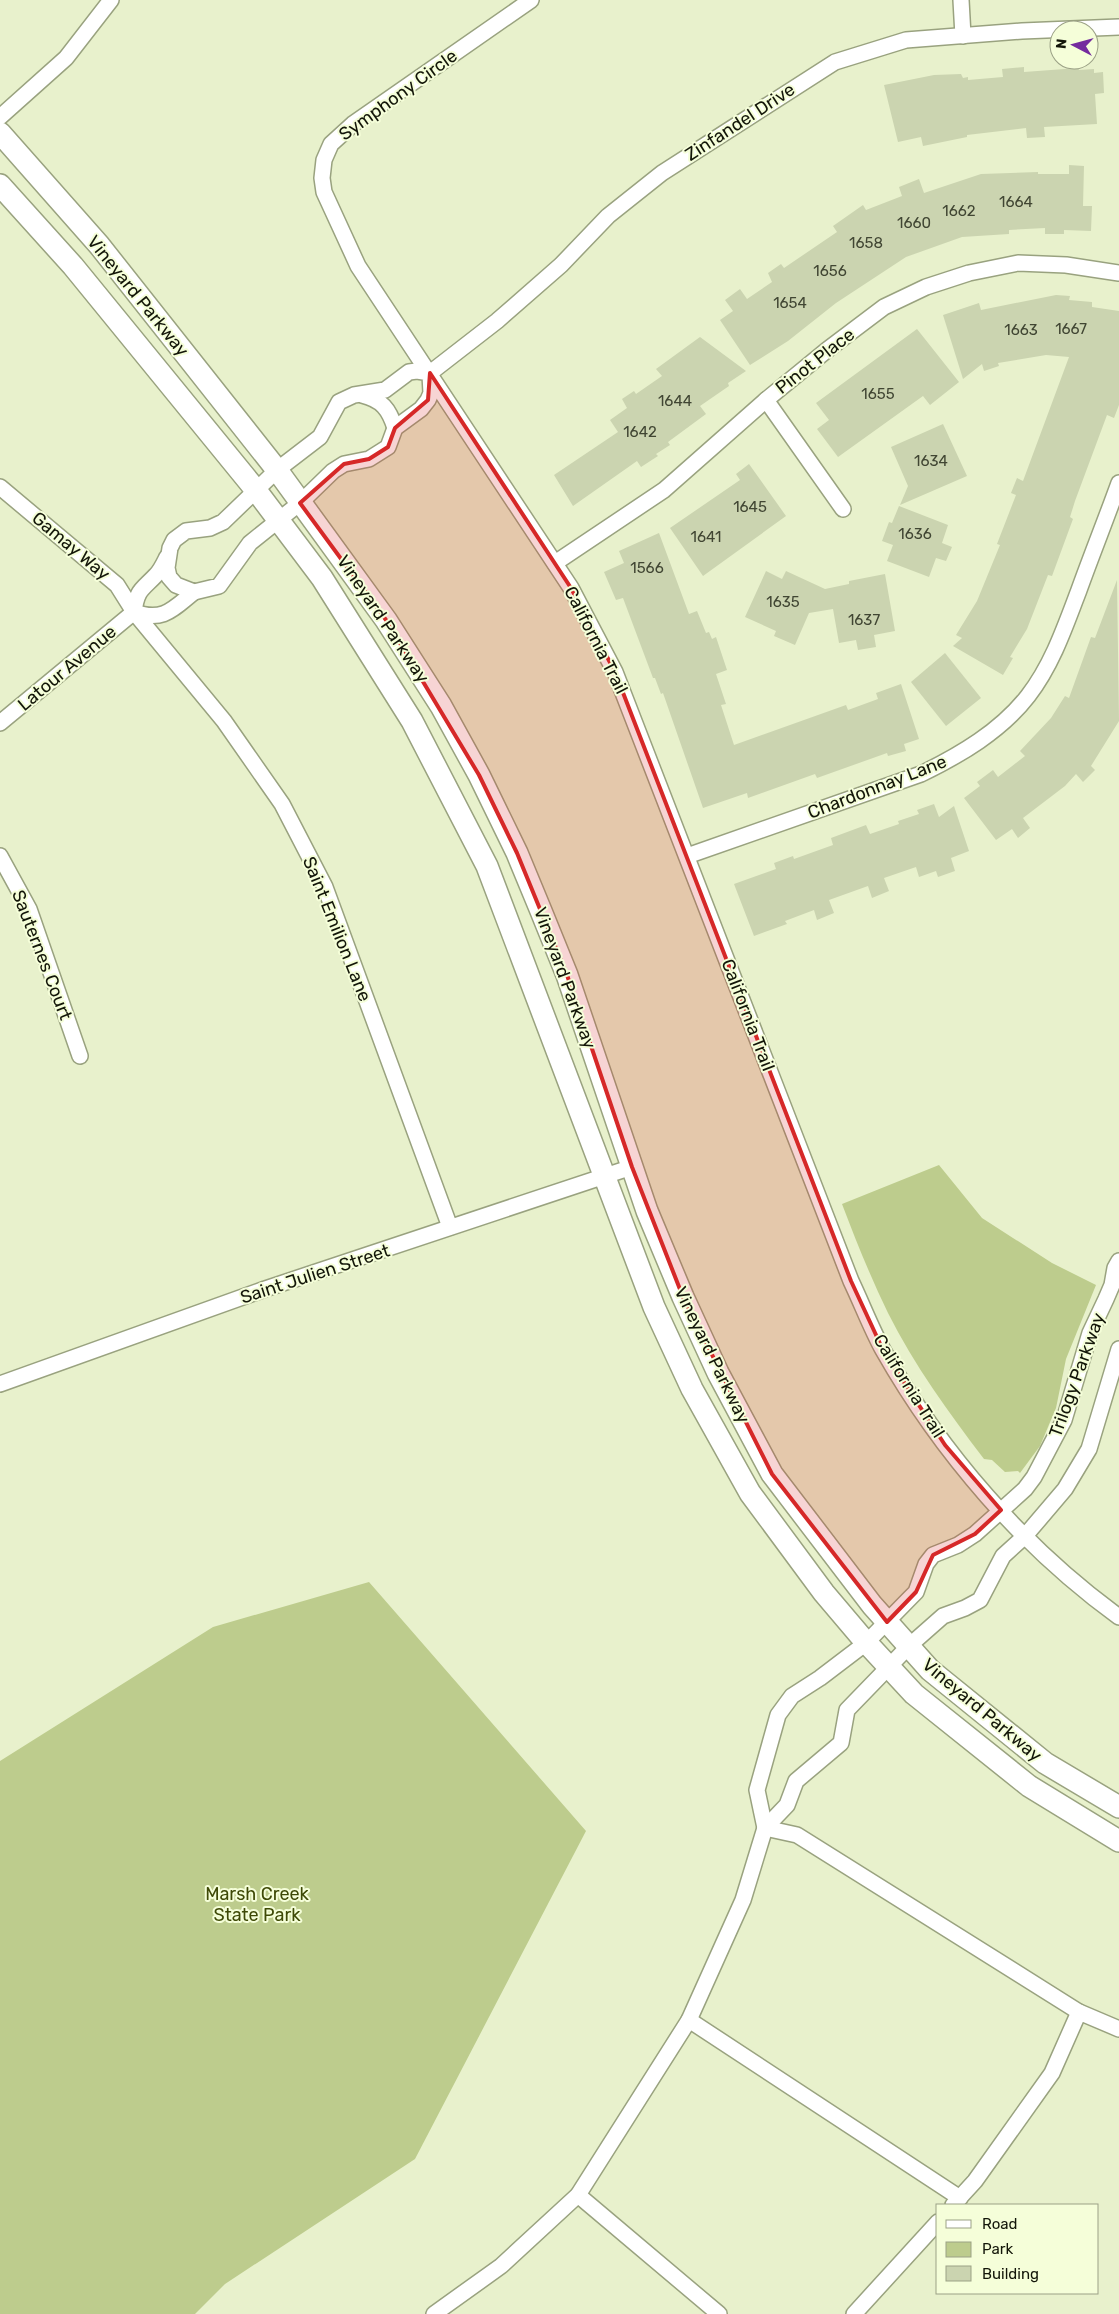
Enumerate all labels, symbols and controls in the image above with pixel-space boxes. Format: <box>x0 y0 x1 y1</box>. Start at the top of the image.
north arrow <box>1049 20 1099 70</box>
text: N <box>1053 38 1071 50</box>
street label: Symphony Circle <box>334 45 462 145</box>
street label: Zinfandel Drive <box>681 78 799 166</box>
house number: 1664 <box>999 193 1033 211</box>
house number: 1662 <box>942 202 976 220</box>
house number: 1660 <box>897 214 931 232</box>
street label: Vineyard Parkway <box>82 231 194 361</box>
house number: 1658 <box>849 234 883 252</box>
house number: 1656 <box>813 262 847 280</box>
house number: 1654 <box>773 294 807 312</box>
house number: 1667 <box>1055 320 1087 338</box>
house number: 1663 <box>1004 321 1038 339</box>
street label: Pinot Place <box>771 323 859 399</box>
house number: 1655 <box>861 385 895 403</box>
house number: 1644 <box>658 392 692 410</box>
house number: 1642 <box>623 423 657 441</box>
house number: 1634 <box>914 452 948 470</box>
house number: 1645 <box>733 498 767 516</box>
street label: Gamay Way <box>27 507 115 585</box>
house number: 1636 <box>898 525 932 543</box>
house number: 1641 <box>691 528 721 546</box>
street label: Vineyard Parkway <box>332 551 434 687</box>
house number: 1566 <box>630 559 664 577</box>
street label: California Trail <box>559 582 633 698</box>
house number: 1635 <box>766 593 800 611</box>
house number: 1637 <box>848 611 880 629</box>
street label: Latour Avenue <box>13 620 121 716</box>
street label: Chardonnay Lane <box>804 750 950 824</box>
street label: Saint Emilion Lane <box>298 853 376 1005</box>
street label: Sauternes Court <box>7 887 77 1023</box>
street label: Vineyard Parkway <box>529 904 601 1052</box>
street label: California Trail <box>717 956 779 1074</box>
street label: Saint Julien Street <box>237 1239 393 1309</box>
street label: Vineyard Parkway <box>669 1283 755 1427</box>
street label: Trilogy Parkway <box>1044 1310 1110 1440</box>
street label: California Trail <box>868 1330 950 1442</box>
street label: Vineyard Parkway <box>918 1654 1046 1766</box>
park label: Marsh Creek State Park <box>205 1883 310 1926</box>
legend <box>936 2204 1099 2294</box>
text: Road <box>982 2215 1018 2233</box>
text: Park <box>982 2240 1013 2258</box>
text: Building <box>982 2265 1039 2283</box>

